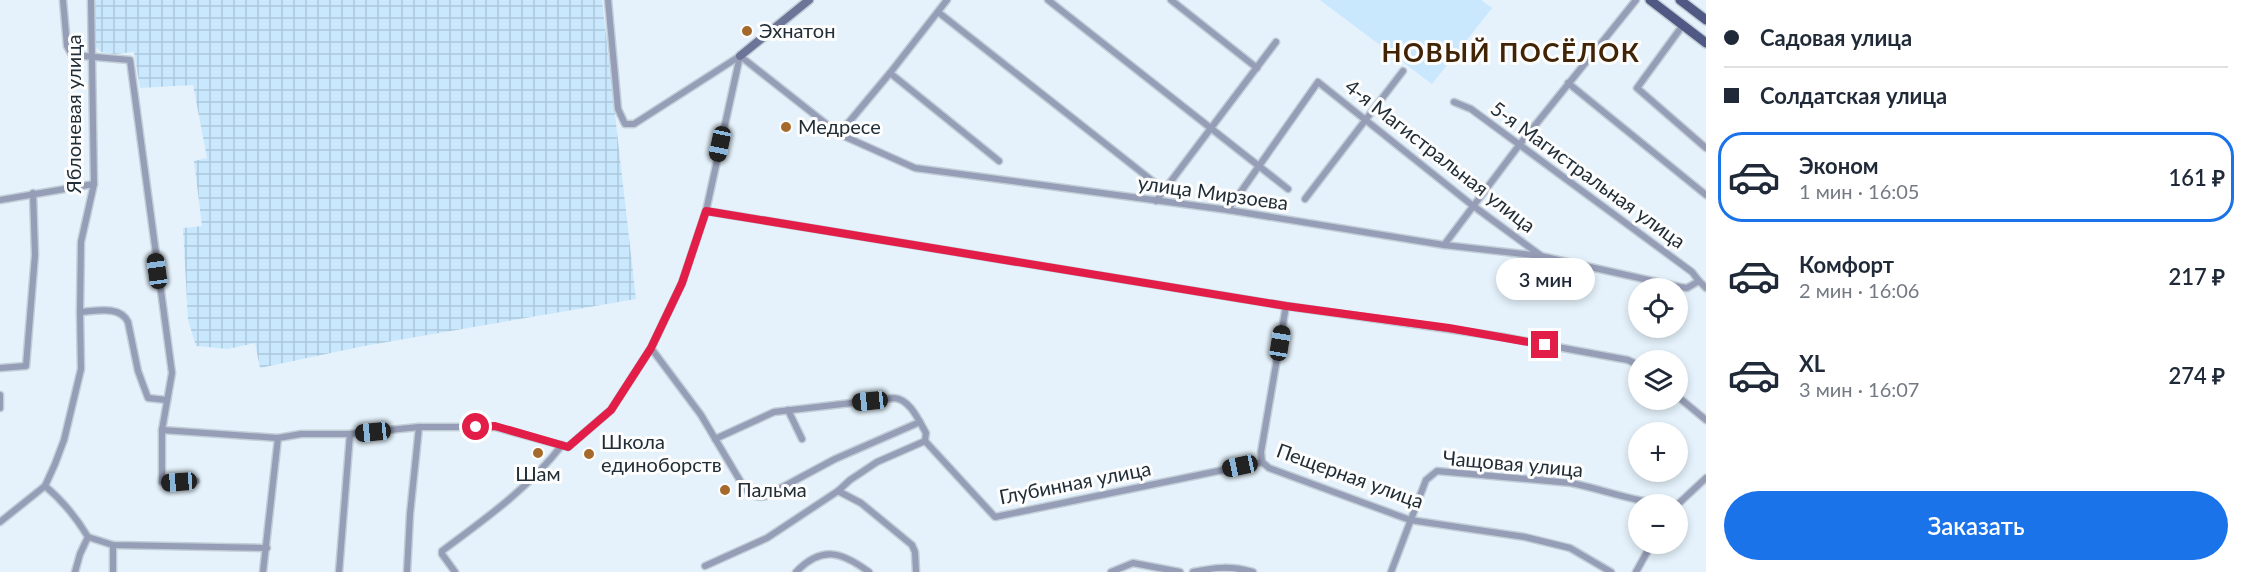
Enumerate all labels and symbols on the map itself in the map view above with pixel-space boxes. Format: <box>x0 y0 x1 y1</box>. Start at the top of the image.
place label: Эхнатон <box>759 18 835 42</box>
marker: Эхнатон <box>740 24 754 38</box>
street label: Яблоневая улица <box>61 35 85 194</box>
district label: НОВЫЙ ПОСЁЛОК <box>1382 36 1640 68</box>
street label: 4-я Магистральная улица <box>1341 73 1541 237</box>
street label: 5-я Магистральная улица <box>1487 95 1691 253</box>
place label: Медресе <box>798 114 881 138</box>
marker: Медресе <box>779 120 793 134</box>
car <box>707 125 733 163</box>
street label: улица Мирзоева <box>1136 170 1290 214</box>
car <box>146 252 168 290</box>
callout: 3 мин <box>1496 258 1594 300</box>
car <box>1268 324 1292 362</box>
route end <box>1531 331 1558 358</box>
car <box>851 390 889 412</box>
route start <box>462 413 489 440</box>
car <box>354 421 392 443</box>
place label: Школа единоборств <box>601 429 722 476</box>
street label: Пещерная улица <box>1274 437 1427 513</box>
street label: Чащовая улица <box>1442 445 1584 481</box>
marker: Шам <box>531 446 545 460</box>
marker: Школа единоборств <box>582 447 596 461</box>
car <box>1221 453 1259 479</box>
street label: Глубинная улица <box>997 456 1153 509</box>
place label: Шам <box>515 461 561 485</box>
car <box>160 472 198 492</box>
place label: Пальма <box>737 477 807 501</box>
marker: Пальма <box>718 483 732 497</box>

